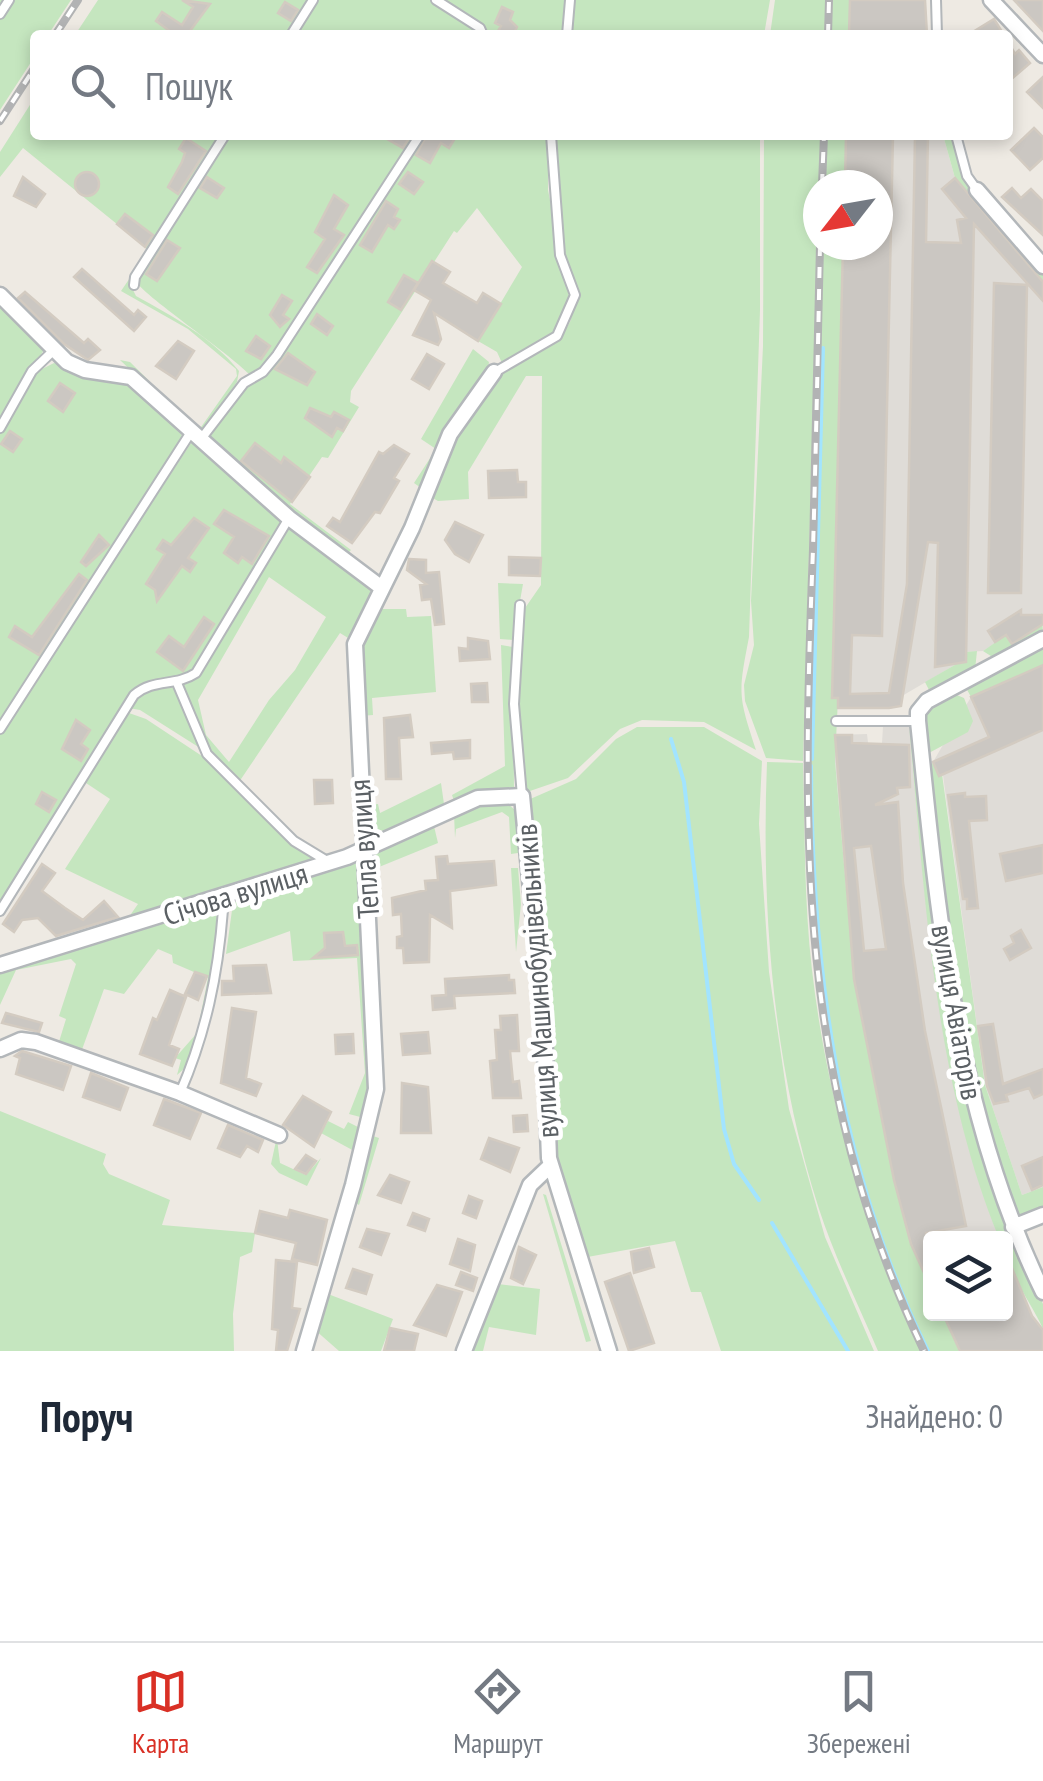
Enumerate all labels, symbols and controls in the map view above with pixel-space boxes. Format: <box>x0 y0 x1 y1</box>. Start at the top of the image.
search box <box>30 30 1013 140</box>
icon: search <box>65 58 120 113</box>
text: Пошук <box>145 61 233 110</box>
north arrow <box>803 170 893 260</box>
street label: Тепла вулиця <box>339 778 387 920</box>
street label: вулиця Машинобудівельників <box>506 823 566 1139</box>
street label: Січова вулиця <box>158 853 312 933</box>
street label: вулиця Авіаторів <box>923 921 993 1103</box>
map controls <box>923 1231 1013 1321</box>
button: layers <box>923 1231 1013 1321</box>
text: Поруч <box>40 1389 133 1444</box>
text: Знайдено: 0 <box>866 1395 1003 1437</box>
tab: Карта <box>132 1664 189 1761</box>
tab: Маршрут <box>453 1664 543 1761</box>
tab: Збережені <box>807 1664 911 1761</box>

